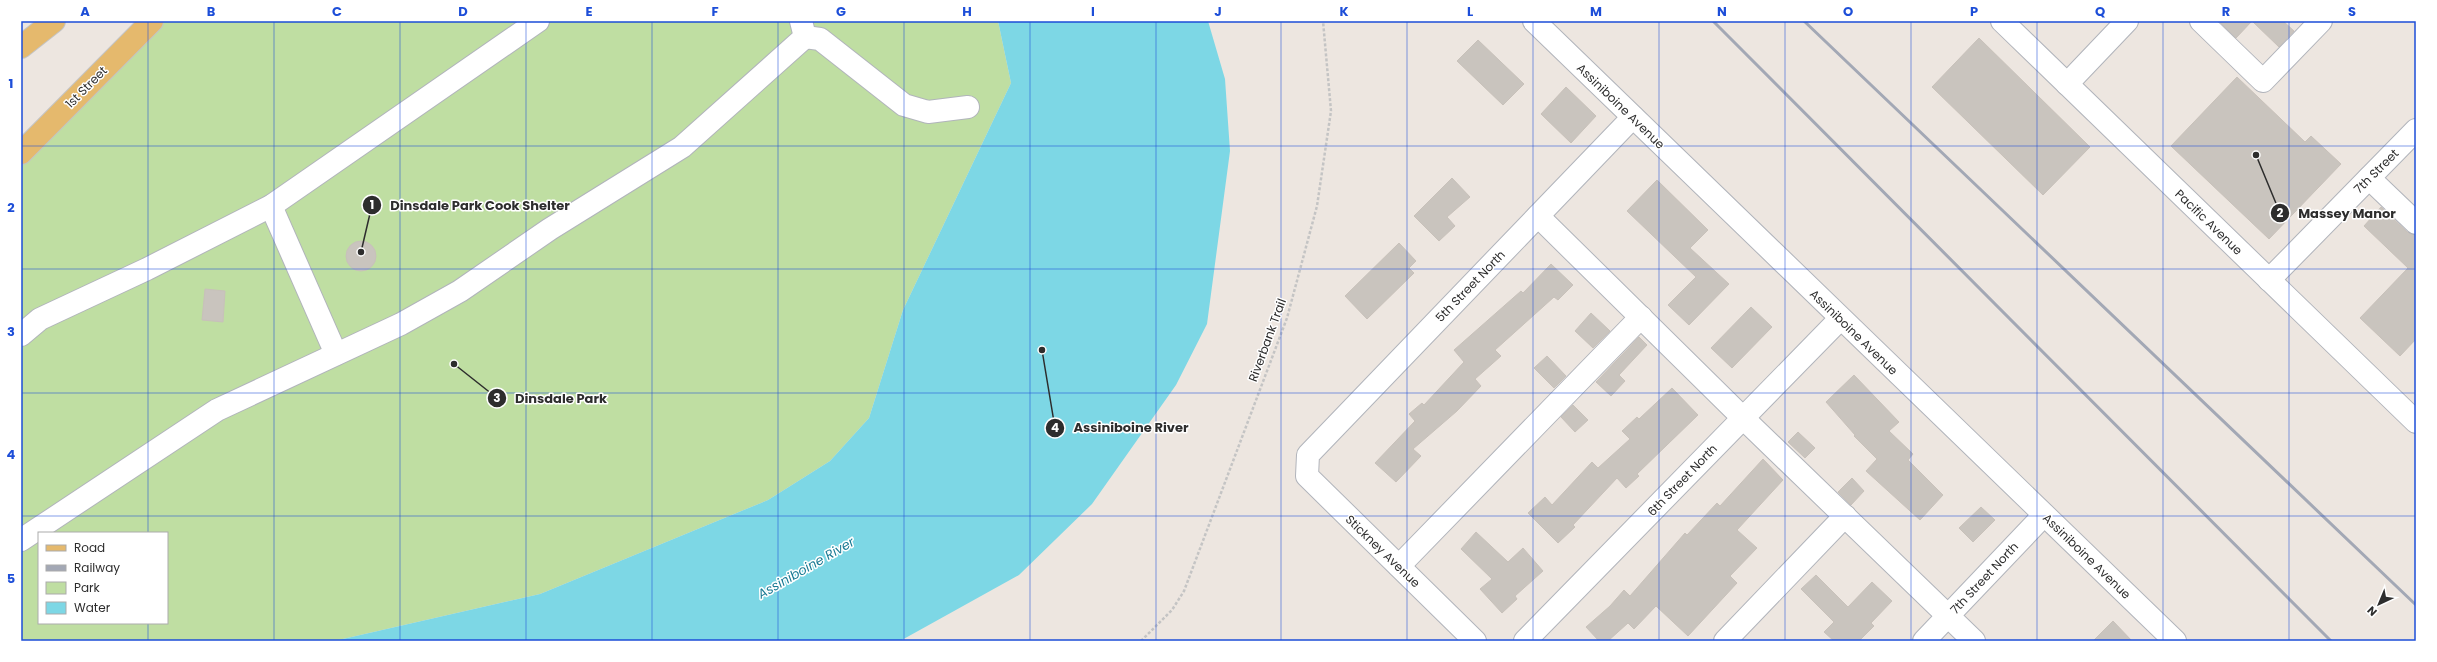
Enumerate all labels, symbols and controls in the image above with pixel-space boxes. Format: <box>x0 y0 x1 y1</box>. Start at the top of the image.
text: A <box>80 2 90 21</box>
text: B <box>207 2 216 21</box>
text: C <box>332 2 342 21</box>
text: D <box>458 2 468 21</box>
text: E <box>585 2 593 21</box>
text: F <box>711 2 719 21</box>
text: G <box>836 2 846 21</box>
text: H <box>962 2 972 21</box>
text: I <box>1091 2 1095 21</box>
text: J <box>1214 2 1222 21</box>
text: K <box>1339 2 1349 21</box>
text: L <box>1467 2 1473 21</box>
text: M <box>1590 2 1602 21</box>
text: N <box>1717 2 1727 21</box>
text: O <box>1843 2 1853 21</box>
text: P <box>1970 2 1978 21</box>
text: Q <box>2095 2 2105 21</box>
text: R <box>2222 2 2230 21</box>
text: S <box>2348 2 2356 21</box>
street label: Assiniboine Avenue <box>1573 59 1669 153</box>
street label: 1st Street <box>61 62 111 112</box>
text: 1 <box>9 74 13 93</box>
street label: 7th Street <box>2350 145 2402 197</box>
street label: Pacific Avenue <box>2172 185 2246 259</box>
callout: Dinsdale Park Cook Shelter <box>362 193 577 218</box>
text: 1 <box>370 196 374 213</box>
text: Dinsdale Park Cook Shelter <box>390 196 570 215</box>
text: 2 <box>7 198 15 217</box>
callout: Massey Manor <box>2270 201 2404 226</box>
text: 2 <box>2277 204 2284 221</box>
text: Massey Manor <box>2298 204 2396 223</box>
street label: 5th Street North <box>1431 246 1509 326</box>
street label: Assiniboine Avenue <box>1806 285 1902 379</box>
street label: Riverbank Trail <box>1244 296 1290 384</box>
text: 3 <box>7 322 15 341</box>
callout: Dinsdale Park <box>487 386 615 411</box>
text: 3 <box>493 389 501 406</box>
text: Dinsdale Park <box>515 389 607 408</box>
callout: Assiniboine River <box>1045 415 1196 440</box>
text: Assiniboine River <box>1073 418 1189 437</box>
text: 4 <box>1051 419 1059 436</box>
street label: 6th Street North <box>1643 440 1721 520</box>
text: 4 <box>7 445 16 464</box>
street label: Assiniboine Avenue <box>2039 509 2135 603</box>
street label: Stickney Avenue <box>1342 511 1424 591</box>
legend <box>38 532 168 624</box>
water label: Assiniboine River <box>753 532 859 604</box>
street label: 7th Street North <box>1946 538 2022 618</box>
text: Road <box>74 539 105 556</box>
text: Railway <box>74 559 120 576</box>
text: 5 <box>7 569 15 588</box>
text: Park <box>74 579 101 596</box>
north arrow <box>2359 584 2399 624</box>
text: Water <box>74 599 111 616</box>
text: N <box>2364 603 2381 620</box>

